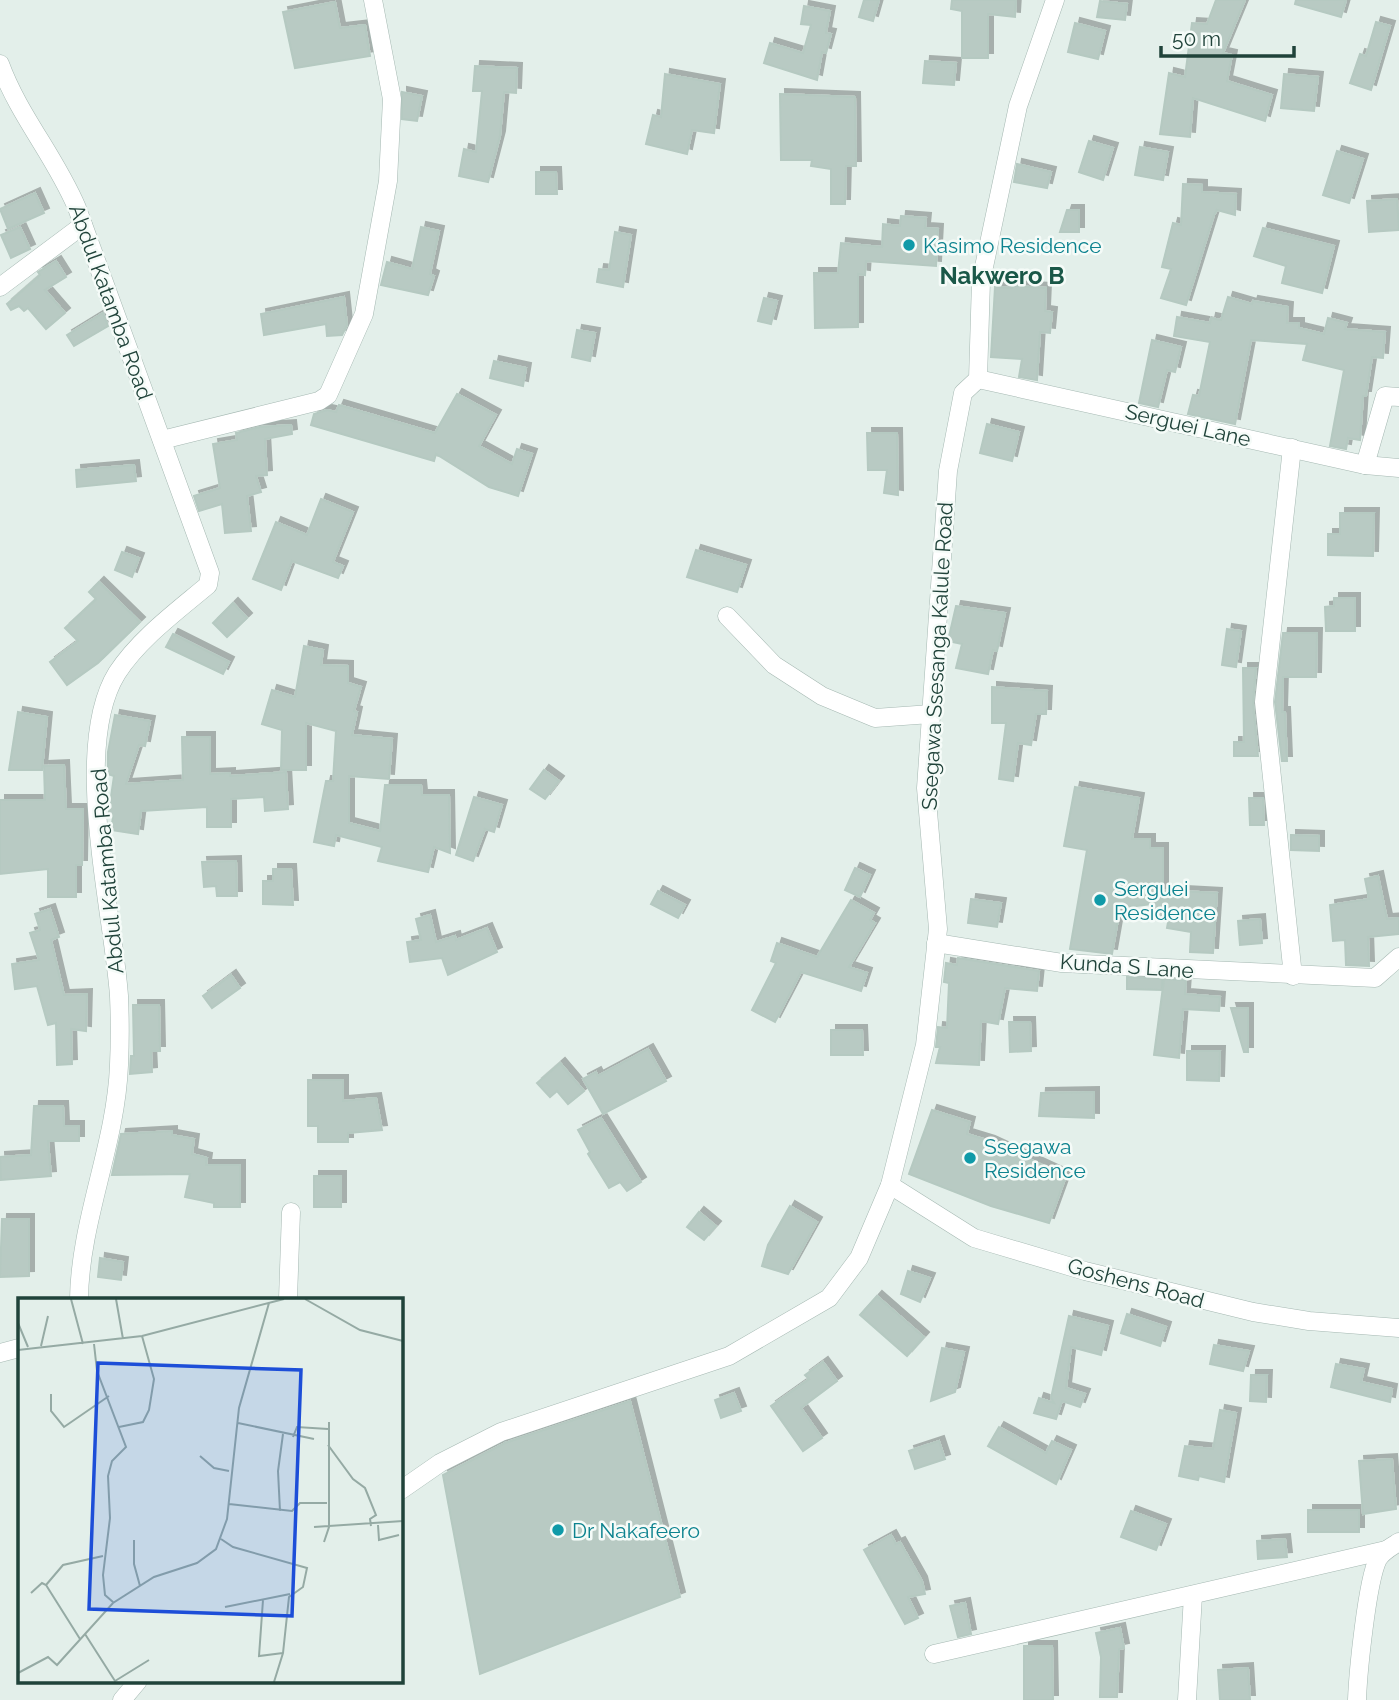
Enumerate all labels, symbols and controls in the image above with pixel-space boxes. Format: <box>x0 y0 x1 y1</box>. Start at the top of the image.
scale bar <box>1161 14 1294 58</box>
text: 50 m <box>1172 26 1221 51</box>
street label: Abdul Katamba Road <box>64 201 158 403</box>
place label: Kasimo Residence <box>923 233 1102 258</box>
marker: Kasimo Residence <box>901 237 917 253</box>
district label: Nakwero B <box>939 261 1065 290</box>
street label: Serguei Lane <box>1123 398 1253 452</box>
street label: Ssegawa Ssesanga Kalule Road <box>916 501 958 811</box>
street label: Abdul Katamba Road <box>86 767 128 975</box>
place label: Serguei Residence <box>1114 876 1216 925</box>
marker: Serguei Residence <box>1092 892 1108 908</box>
street label: Kunda S Lane <box>1059 949 1195 983</box>
place label: Ssegawa Residence <box>984 1134 1086 1183</box>
marker: Ssegawa Residence <box>962 1150 978 1166</box>
street label: Goshens Road <box>1065 1253 1207 1313</box>
inset map <box>18 1298 402 1682</box>
place label: Dr Nakafeero <box>572 1518 700 1543</box>
marker: Dr Nakafeero <box>550 1522 566 1538</box>

